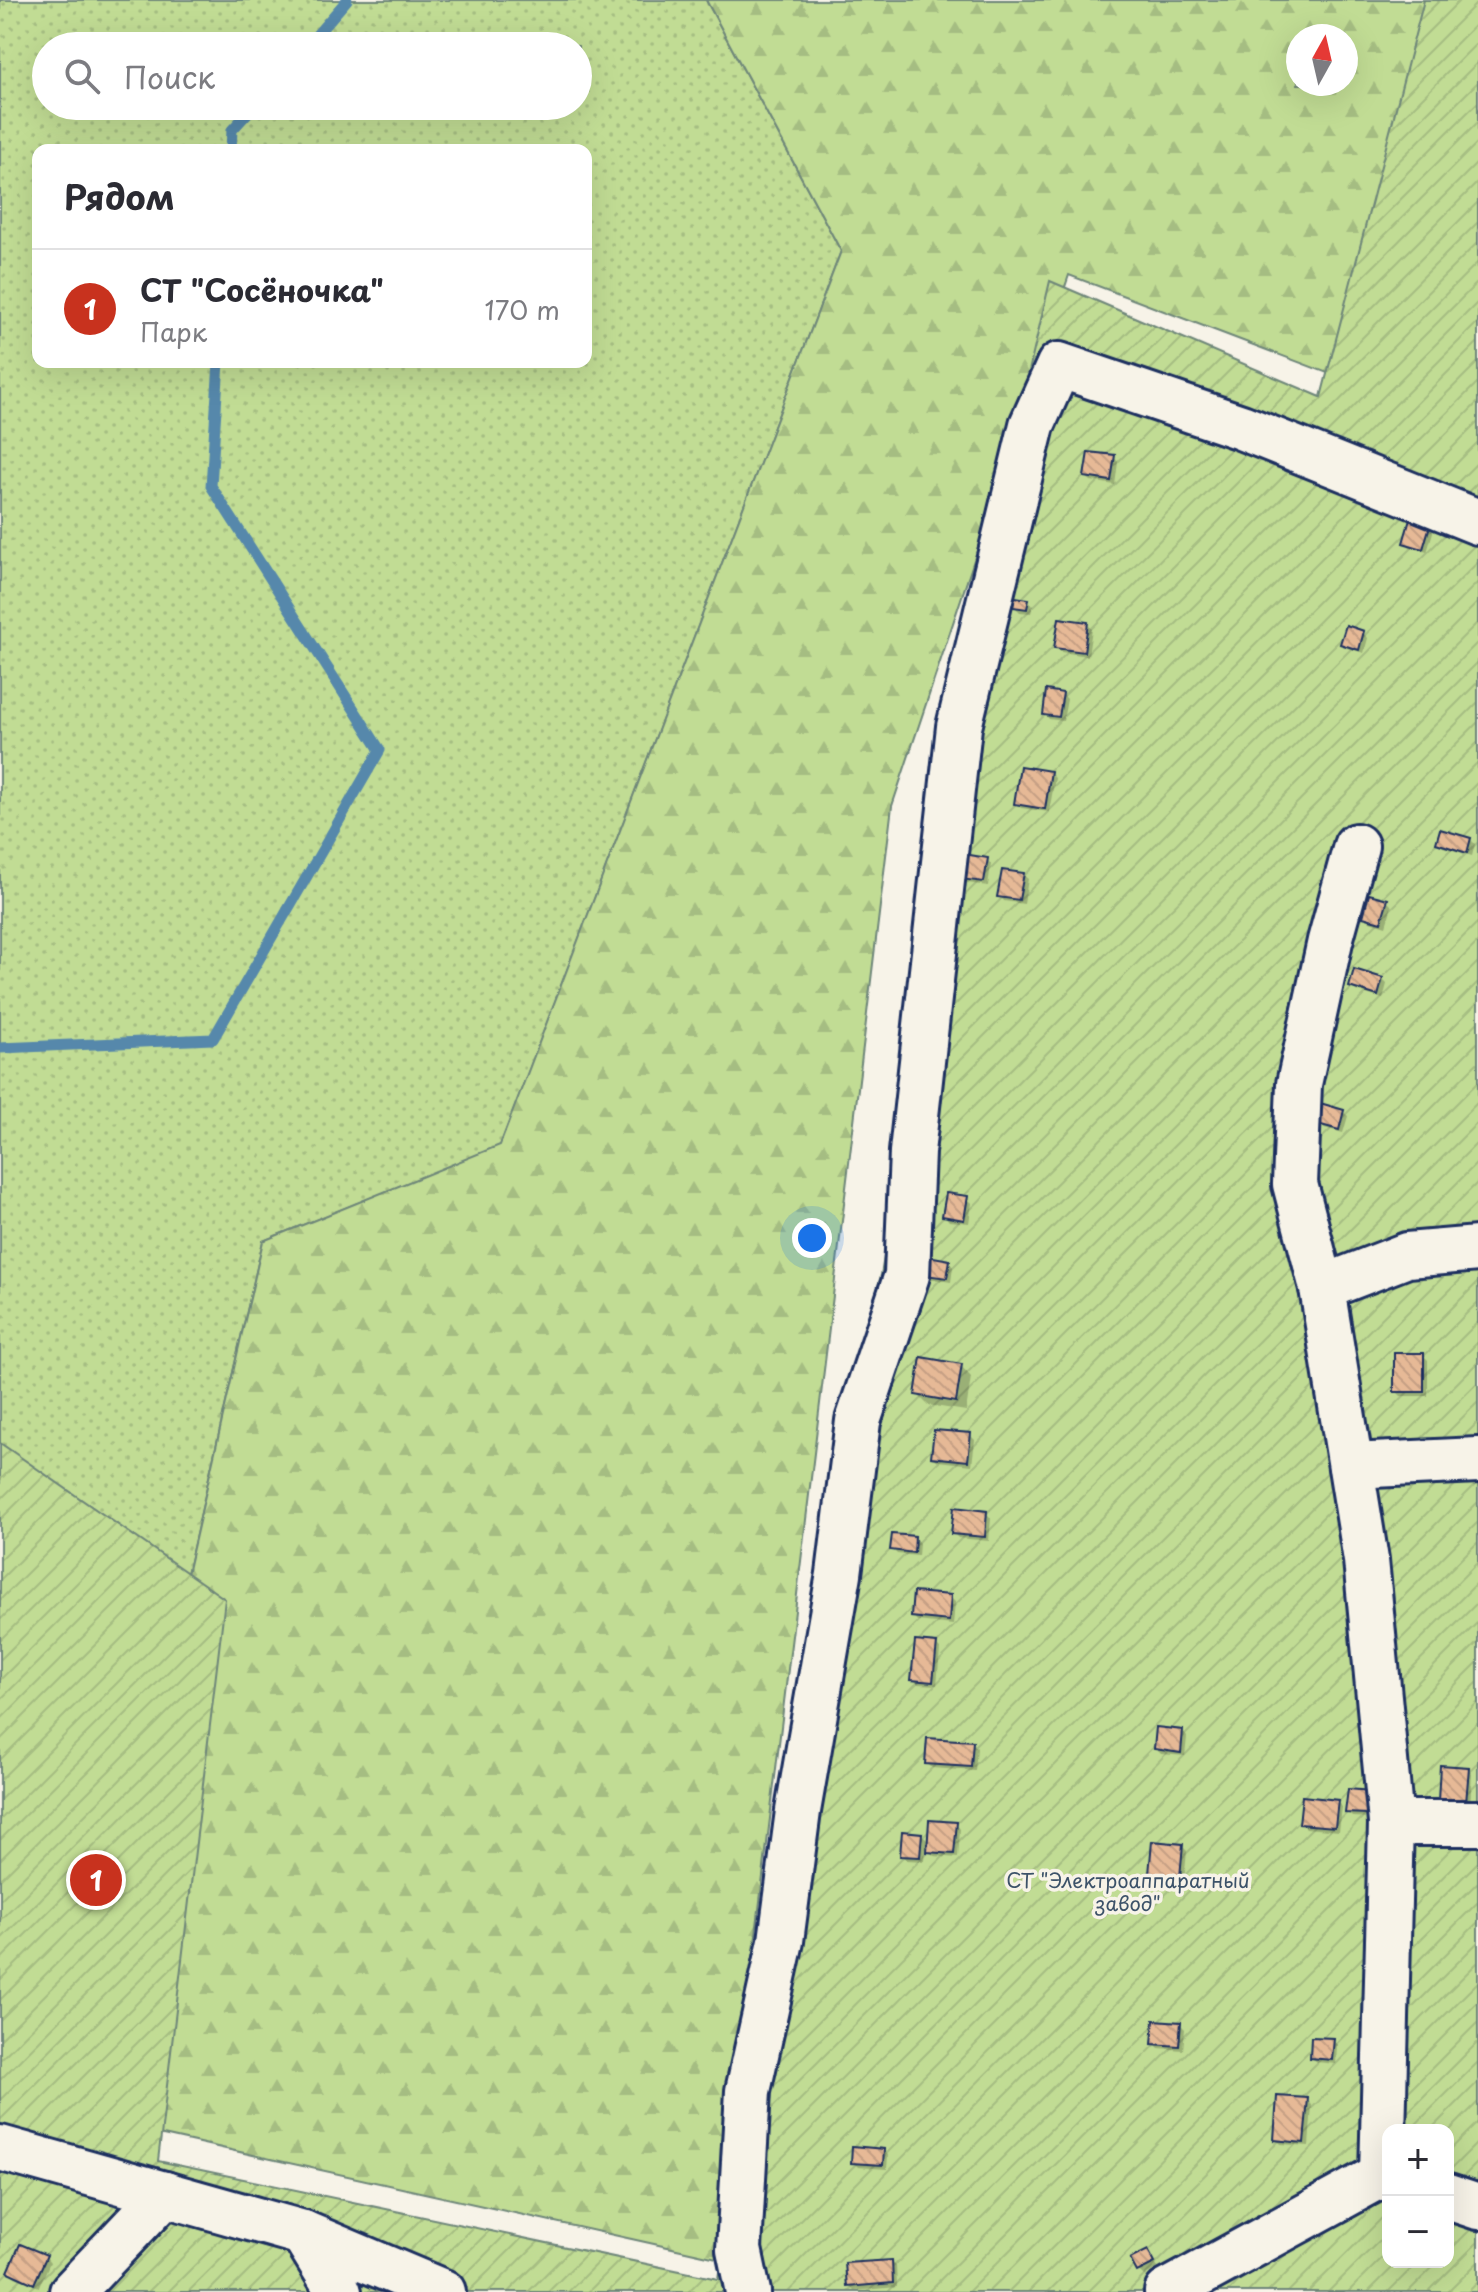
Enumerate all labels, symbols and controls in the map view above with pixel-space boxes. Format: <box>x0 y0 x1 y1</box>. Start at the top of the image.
north arrow <box>1286 24 1358 96</box>
search box <box>32 32 592 120</box>
icon: search <box>60 54 104 98</box>
text: Поиск <box>124 54 215 99</box>
text: Рядом <box>64 170 175 222</box>
text: СТ "Сосёночка" <box>140 267 384 312</box>
text: 1 <box>84 290 96 329</box>
text: 170 m <box>485 290 560 329</box>
text: Парк <box>140 312 207 351</box>
your location <box>792 1218 832 1258</box>
pin: 1 <box>70 1850 122 1910</box>
park label: СТ "Электроаппаратный завод" <box>1006 1865 1250 1918</box>
map controls <box>1382 2124 1454 2268</box>
button: + <box>1382 2124 1454 2196</box>
button: − <box>1382 2196 1454 2268</box>

